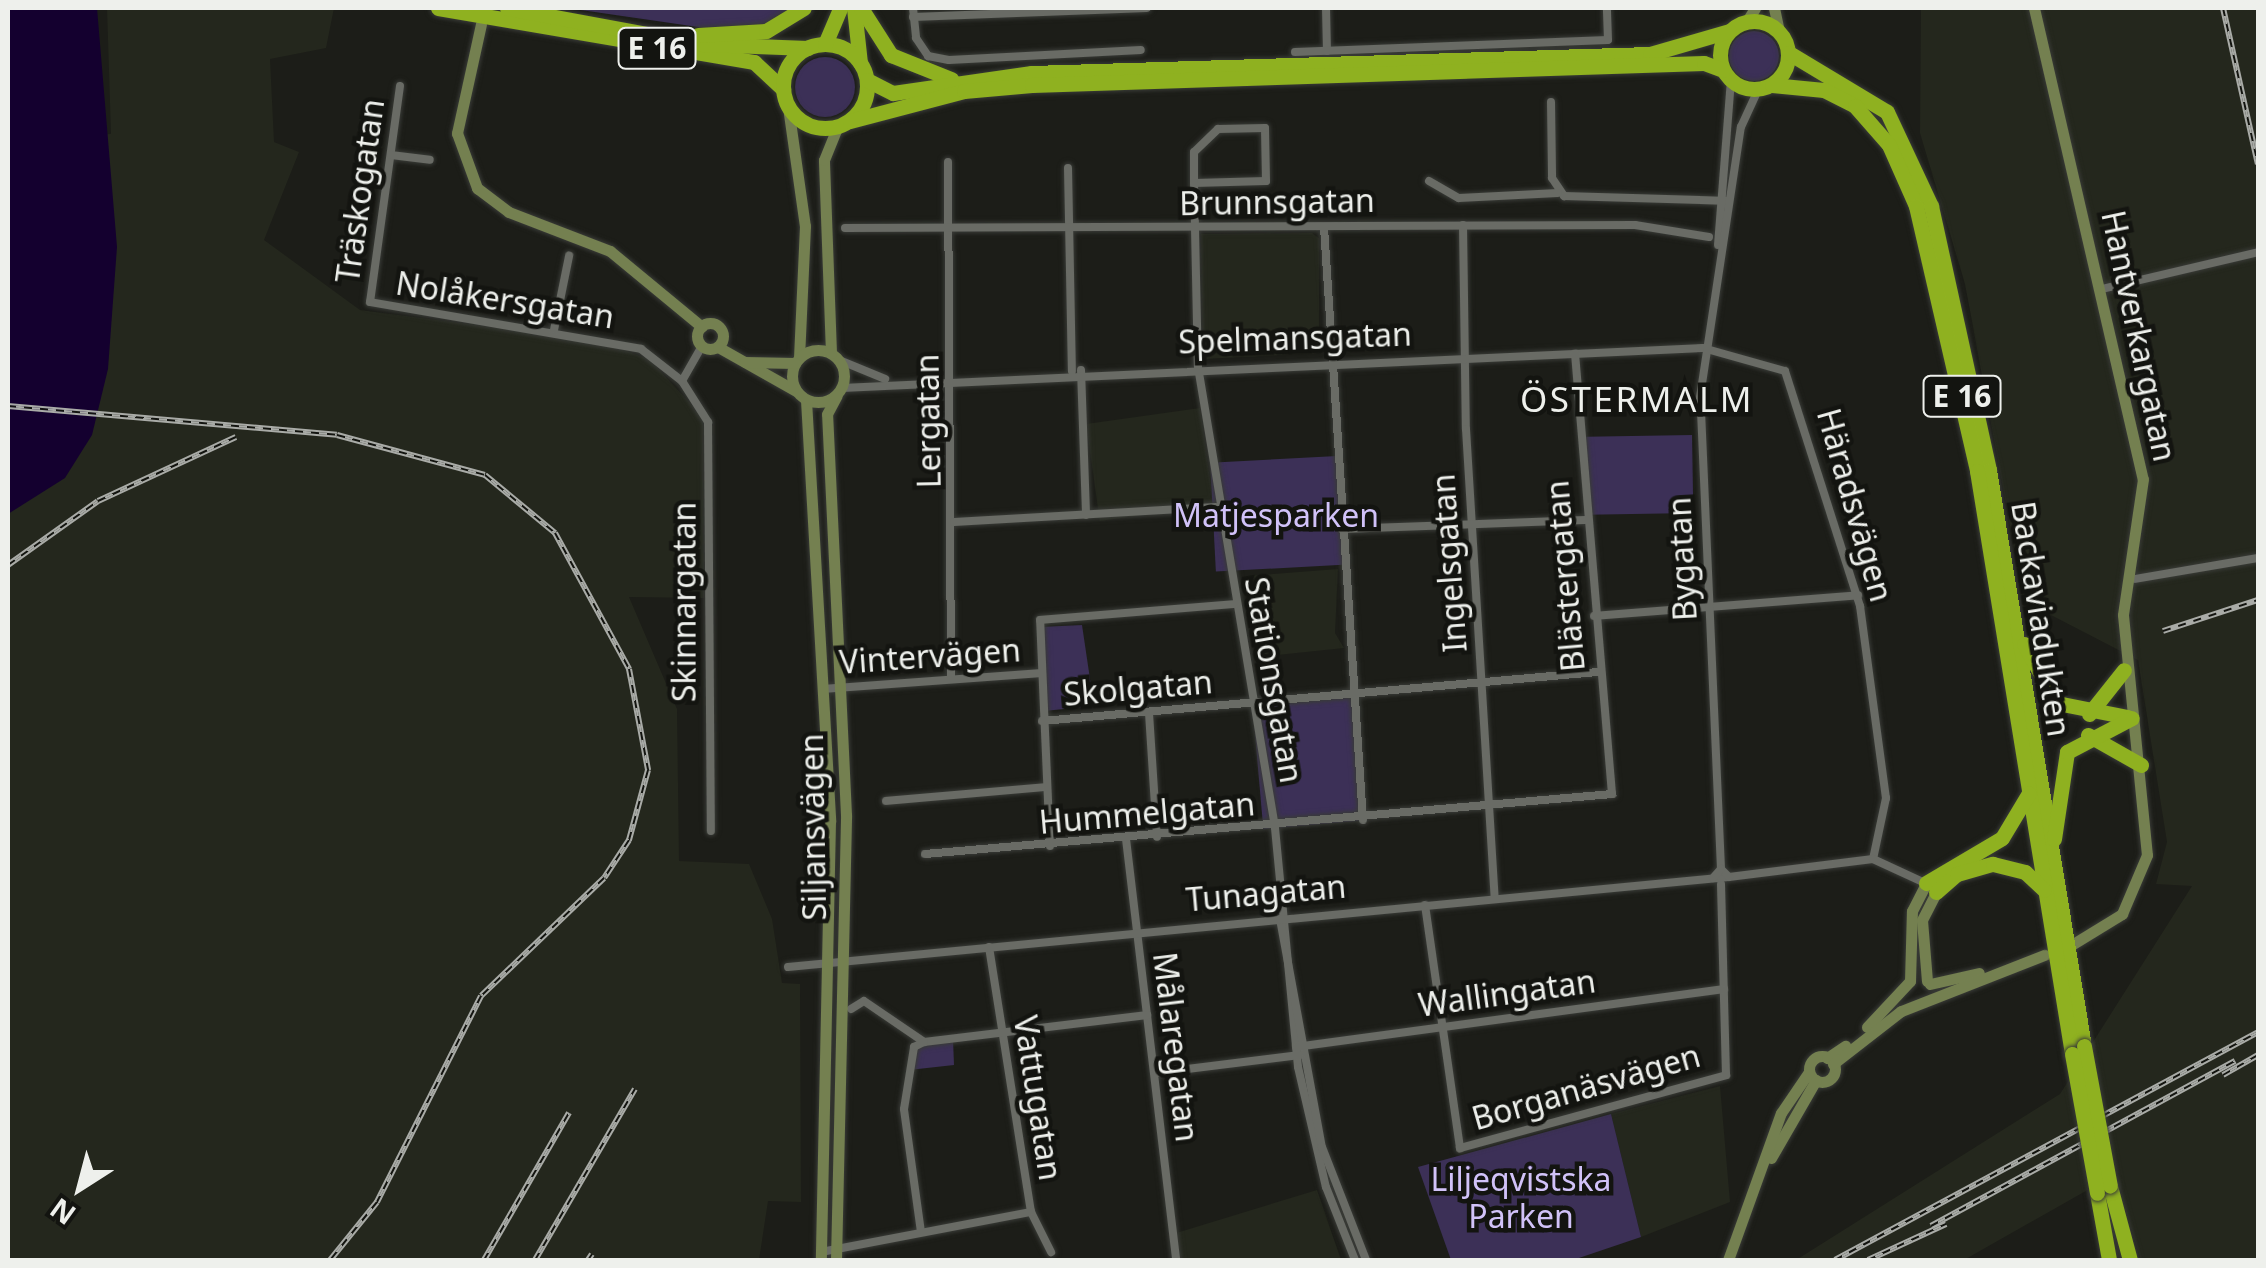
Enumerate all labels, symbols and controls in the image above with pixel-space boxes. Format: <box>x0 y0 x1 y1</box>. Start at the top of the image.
road number: E 16 <box>617 23 697 73</box>
street label: Träskogatan <box>328 97 392 285</box>
street label: Brunnsgatan <box>1179 181 1375 223</box>
street label: Hantverkargatan <box>2094 207 2184 465</box>
street label: Nolåkersgatan <box>393 264 617 336</box>
street label: Spelmansgatan <box>1178 315 1412 361</box>
street label: Lergatan <box>908 353 948 489</box>
road number: E 16 <box>1922 371 2002 421</box>
district label: ÖSTERMALM <box>1520 378 1754 420</box>
street label: Häradsvägen <box>1809 404 1901 606</box>
street label: Ingelsgatan <box>1424 472 1474 654</box>
street label: Blästergatan <box>1538 479 1592 673</box>
park label: Matjesparken <box>1173 496 1379 534</box>
street label: Bygatan <box>1660 496 1704 622</box>
street label: Backaviadukten <box>2003 499 2079 739</box>
street label: Skinnargatan <box>665 502 703 702</box>
street label: Stationsgatan <box>1237 574 1311 786</box>
street label: Vintervägen <box>838 631 1022 681</box>
street label: Skolgatan <box>1062 662 1214 714</box>
street label: Siljansvägen <box>792 733 834 921</box>
street label: Hummelgatan <box>1037 784 1257 842</box>
street label: Tunagatan <box>1184 867 1348 919</box>
street label: Målaregatan <box>1145 950 1207 1144</box>
street label: Wallingatan <box>1416 962 1598 1024</box>
street label: Vattugatan <box>1006 1013 1070 1183</box>
street label: Borganäsvägen <box>1468 1036 1704 1138</box>
north arrow <box>30 1138 130 1238</box>
park label: Liljeqvistska Parken <box>1430 1161 1612 1236</box>
text: N <box>42 1190 83 1234</box>

